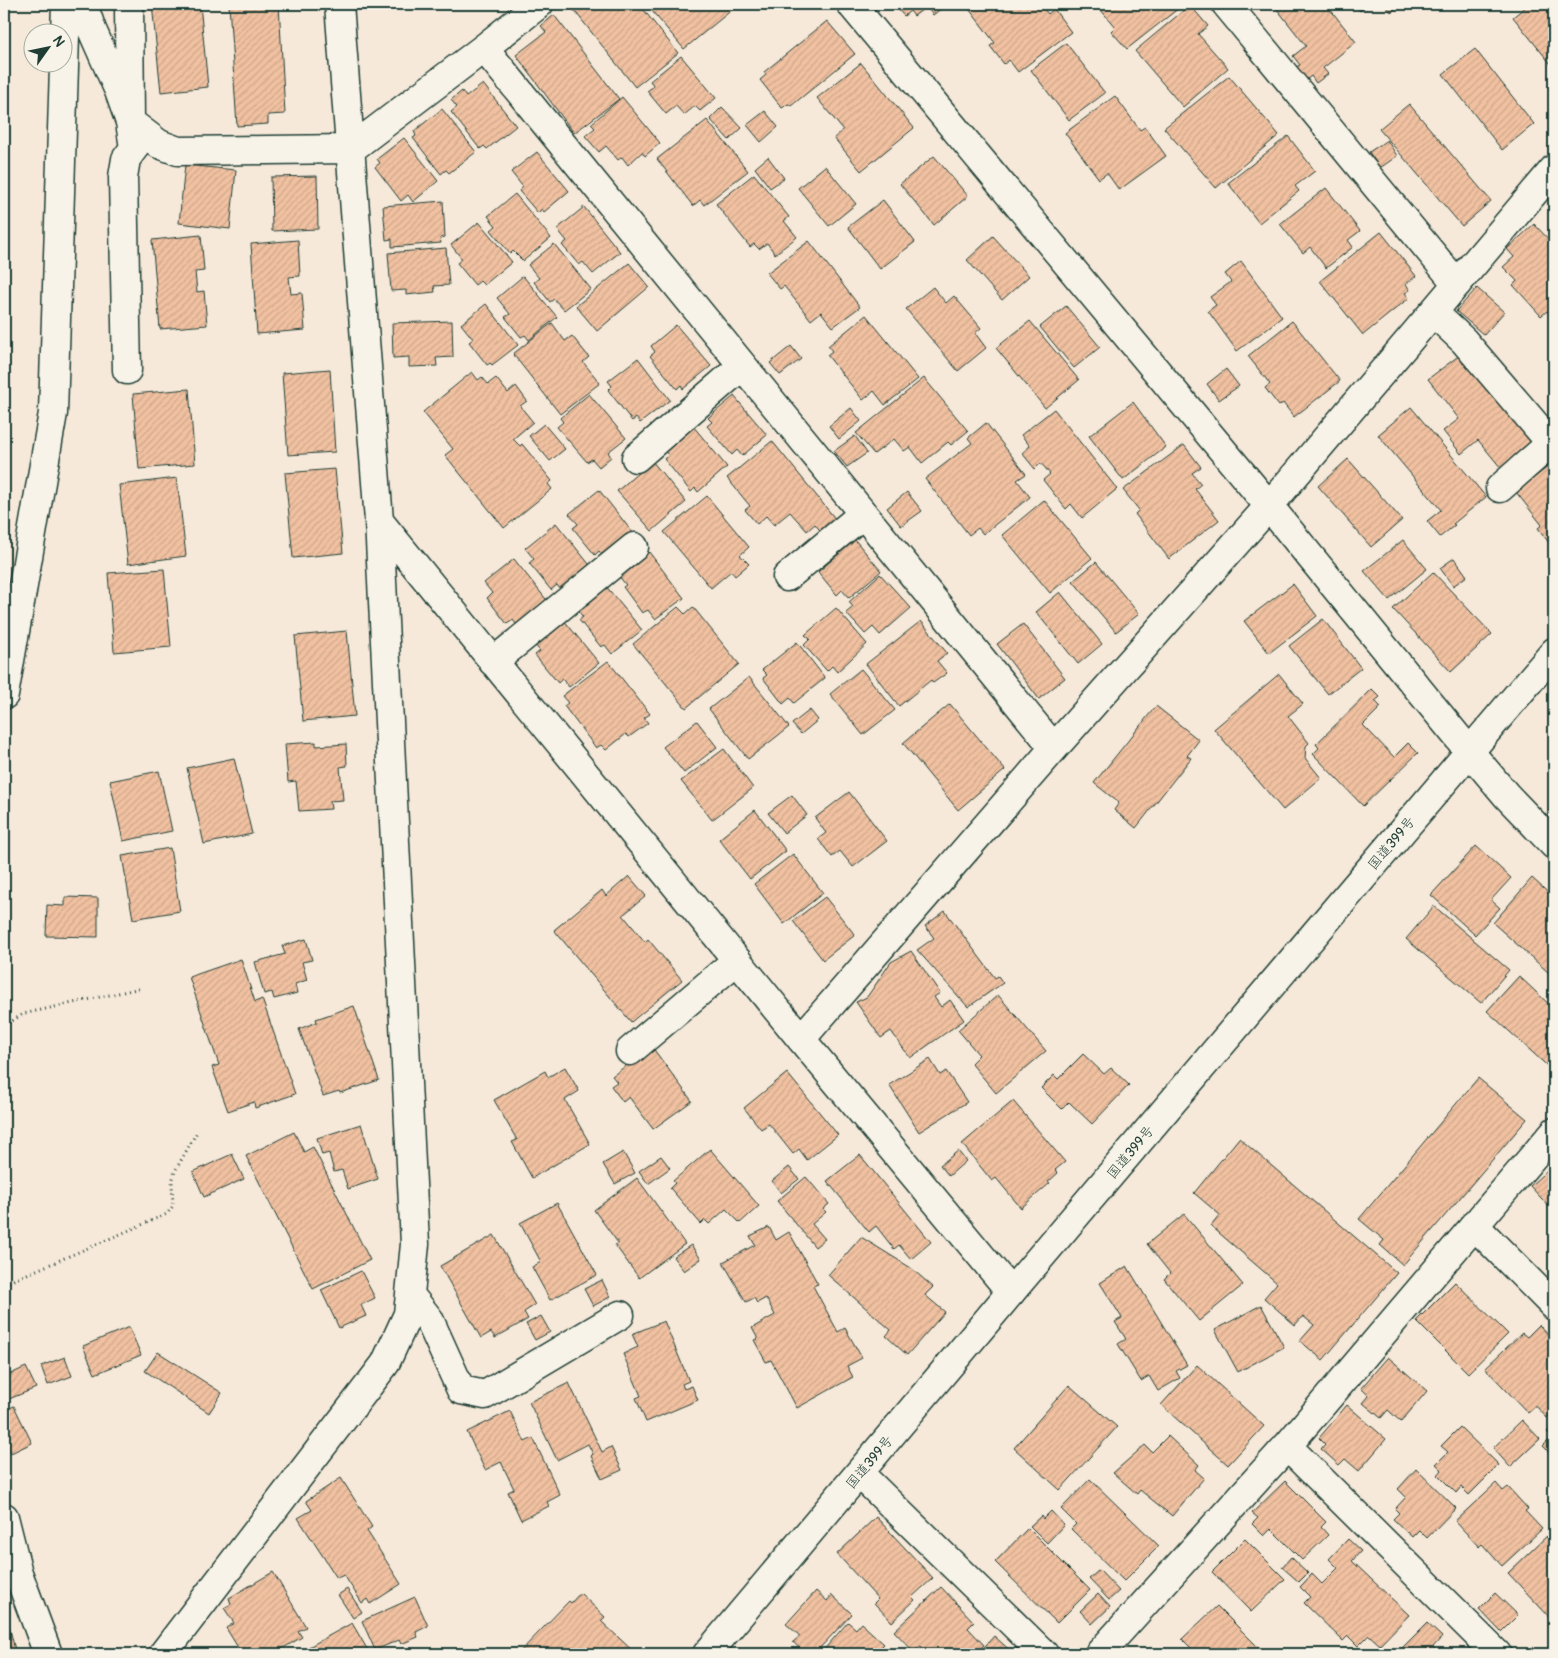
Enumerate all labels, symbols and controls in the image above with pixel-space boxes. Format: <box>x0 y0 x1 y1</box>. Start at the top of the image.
north arrow <box>22 22 72 72</box>
text: N <box>49 33 68 50</box>
street label: 国道399号 <box>1364 813 1419 873</box>
street label: 国道399号 <box>1103 1122 1158 1182</box>
street label: 国道399号 <box>842 1432 897 1492</box>

